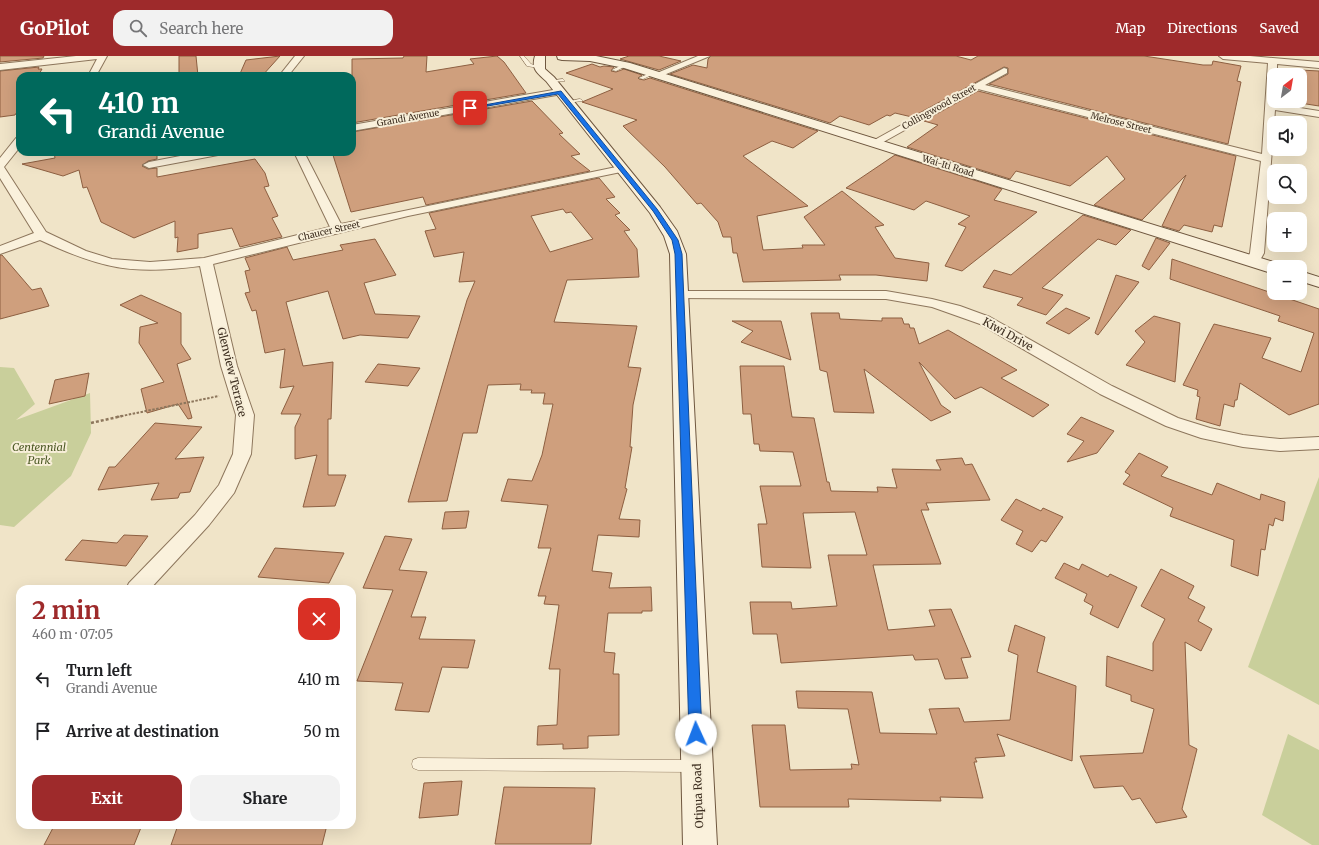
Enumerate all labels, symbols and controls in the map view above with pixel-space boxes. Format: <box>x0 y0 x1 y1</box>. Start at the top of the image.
search box <box>113 10 393 46</box>
text: GoPilot <box>20 16 89 40</box>
icon: search <box>127 17 149 39</box>
text: Search here <box>159 19 243 38</box>
text: Map <box>1115 19 1145 37</box>
text: Directions <box>1167 19 1237 37</box>
text: Saved <box>1259 19 1299 37</box>
north arrow <box>1267 68 1307 108</box>
map controls <box>1267 68 1307 300</box>
street label: Collingwood Street <box>900 81 978 131</box>
text: 410 m <box>98 85 179 121</box>
icon: left <box>32 88 84 140</box>
pin <box>453 91 487 125</box>
icon: arrive <box>459 97 481 119</box>
street label: Grandi Avenue <box>376 107 440 128</box>
street label: Melrose Street <box>1090 110 1153 136</box>
button: sound <box>1267 116 1307 156</box>
text: Grandi Avenue <box>98 120 224 143</box>
street label: Wai-Iti Road <box>920 152 976 179</box>
button: search <box>1267 164 1307 204</box>
button: + <box>1267 212 1307 252</box>
street label: Chaucer Street <box>297 218 361 243</box>
button: − <box>1267 260 1307 300</box>
street label: Kiwi Drive <box>980 314 1036 354</box>
street label: Glenview Terrace <box>214 326 250 418</box>
park label: Centennial Park <box>12 440 66 467</box>
text: 2 min <box>32 595 100 626</box>
button: close <box>298 598 340 640</box>
text: 460 m · 07:05 <box>32 626 113 643</box>
text: Turn left <box>66 661 132 680</box>
icon: left <box>32 668 54 690</box>
text: 410 m <box>298 670 340 689</box>
text: Grandi Avenue <box>66 680 157 697</box>
position arrow <box>675 713 717 755</box>
icon: arrive <box>32 720 54 742</box>
text: Arrive at destination <box>66 722 219 741</box>
text: 50 m <box>303 722 340 741</box>
street label: Otipua Road <box>690 763 706 829</box>
button: Exit <box>32 775 182 821</box>
button: Share <box>190 775 340 821</box>

